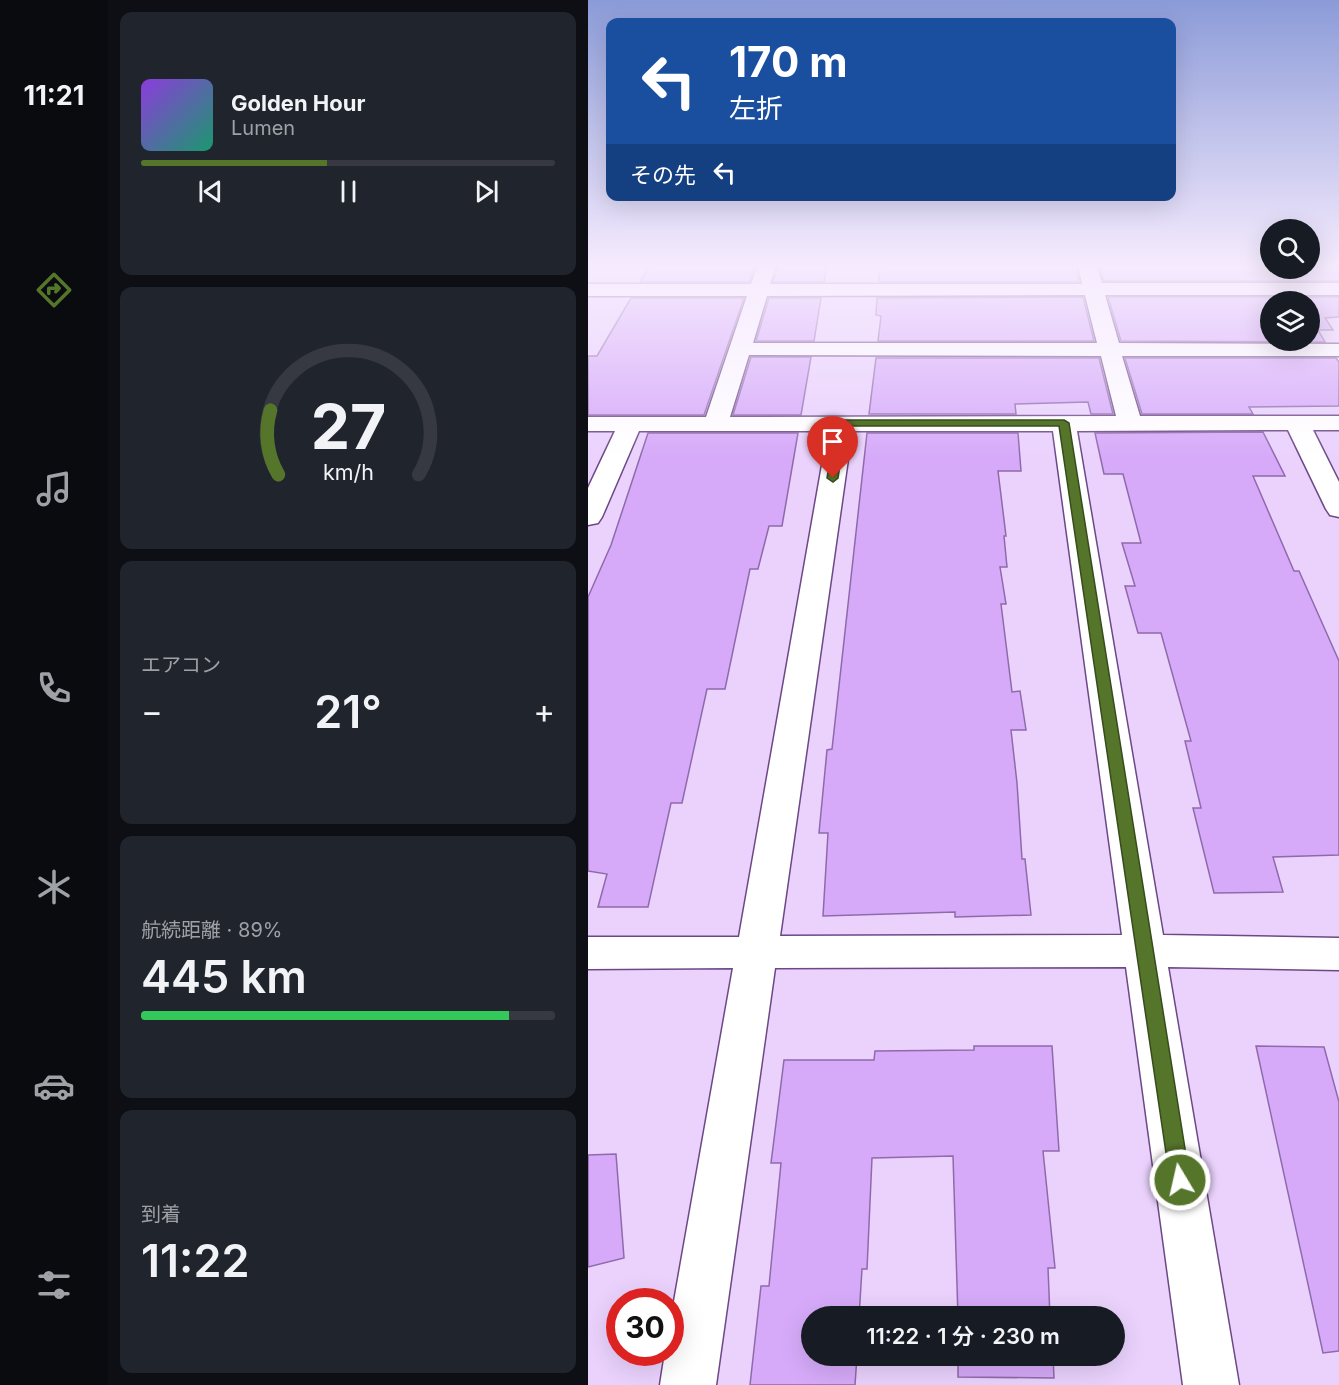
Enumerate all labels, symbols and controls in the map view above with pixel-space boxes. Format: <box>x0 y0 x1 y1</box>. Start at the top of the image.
text: 170 m <box>729 36 847 87</box>
icon: left <box>630 42 708 120</box>
text: 11:21 <box>24 79 84 112</box>
text: Golden Hour <box>231 90 365 116</box>
text: 左折 <box>729 92 783 125</box>
text: Lumen <box>231 116 295 140</box>
icon: left <box>708 156 741 189</box>
text: その先 <box>630 162 696 188</box>
icon: previous <box>194 175 227 208</box>
icon: pause <box>332 175 365 208</box>
icon: next <box>470 175 503 208</box>
map controls <box>1260 219 1320 351</box>
button: search <box>1260 219 1320 279</box>
icon: directions <box>33 269 75 311</box>
button: layers <box>1260 291 1320 351</box>
text: 27 <box>310 389 386 464</box>
pin <box>807 416 858 478</box>
icon: arrive <box>816 425 849 458</box>
text: km/h <box>323 459 373 485</box>
icon: music <box>33 468 75 510</box>
text: エアコン <box>141 653 221 677</box>
icon: phone <box>33 667 75 709</box>
text: 21° <box>314 684 382 739</box>
text: − <box>141 691 163 731</box>
text: + <box>533 691 555 731</box>
icon: climate <box>33 866 75 908</box>
text: 航続距離 · 89% <box>141 918 282 942</box>
text: 445 km <box>141 949 307 1004</box>
icon: car <box>33 1065 75 1107</box>
position arrow <box>1148 1148 1212 1212</box>
text: 到着 <box>141 1202 181 1226</box>
text: 11:22 <box>141 1233 249 1288</box>
icon: filters <box>33 1264 75 1306</box>
speed limit sign: 30 <box>606 1288 684 1366</box>
text: 11:22 · 1 分 · 230 m <box>866 1323 1060 1349</box>

